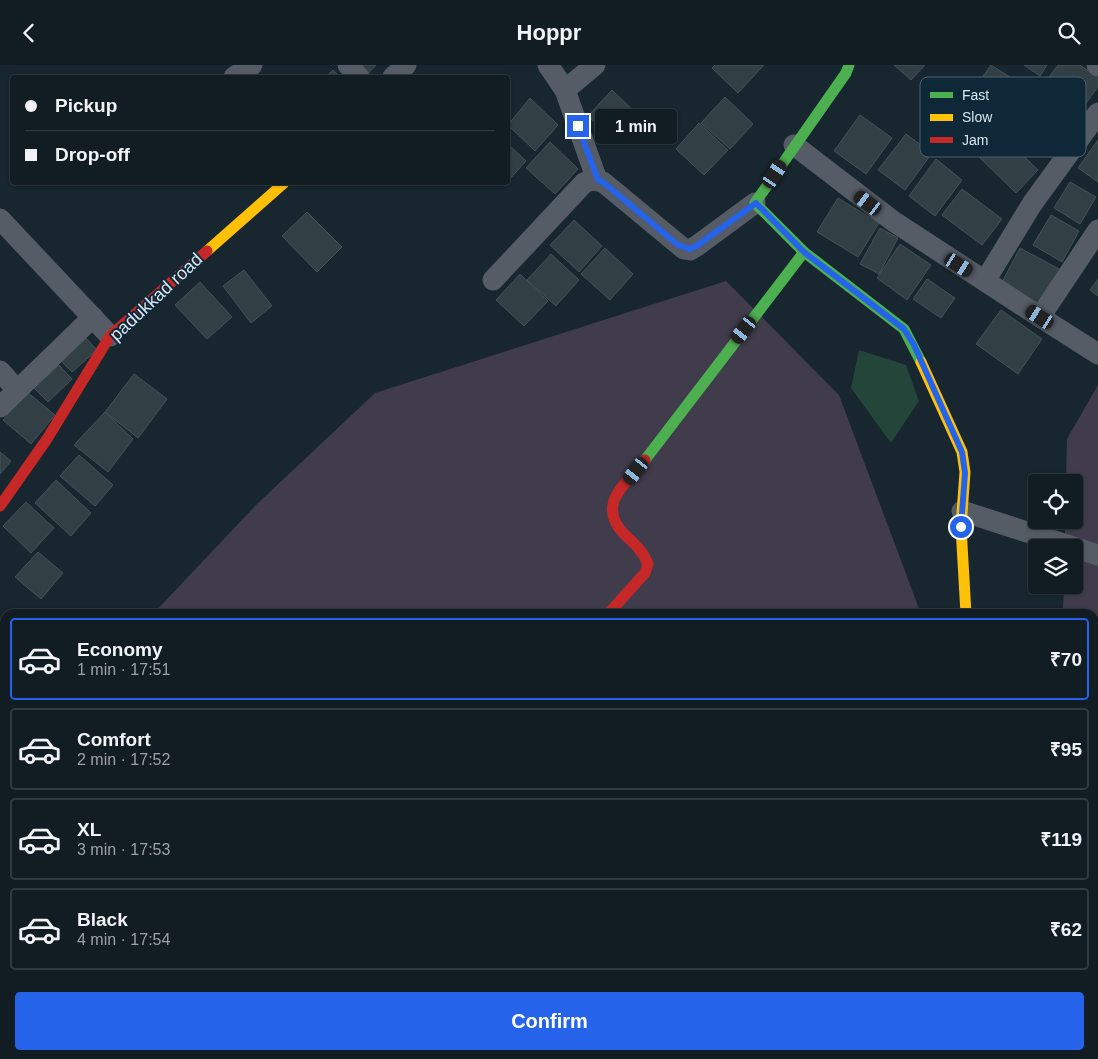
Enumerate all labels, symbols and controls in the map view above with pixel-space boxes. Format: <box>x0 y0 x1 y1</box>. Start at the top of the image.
icon: back <box>15 19 43 47</box>
icon: search <box>1055 19 1083 47</box>
text: Hoppr <box>517 20 581 45</box>
legend <box>920 77 1086 157</box>
text: Fast <box>962 87 989 103</box>
text: Pickup <box>55 95 117 116</box>
callout: 1 min <box>596 109 678 143</box>
text: Slow <box>962 109 993 125</box>
route end <box>567 115 589 137</box>
text: 1 min <box>615 118 657 135</box>
text: Jam <box>962 132 988 148</box>
text: Drop-off <box>55 144 130 165</box>
car <box>760 157 789 191</box>
car <box>851 188 884 218</box>
street label: padukkad road <box>106 249 206 345</box>
car <box>942 251 975 279</box>
car <box>1023 303 1056 331</box>
car <box>728 314 759 346</box>
car <box>620 455 651 487</box>
map controls <box>1028 474 1083 594</box>
button: locate <box>1028 474 1083 529</box>
route start <box>950 516 972 538</box>
button: layers <box>1028 539 1083 594</box>
icon: car <box>17 637 62 682</box>
text: Economy <box>77 639 163 660</box>
text: ₹70 <box>1050 649 1082 670</box>
text: 1 min · 17:51 <box>77 661 170 678</box>
icon: car <box>17 727 62 772</box>
text: Comfort <box>77 729 151 750</box>
text: ₹95 <box>1050 739 1082 760</box>
text: 2 min · 17:52 <box>77 751 170 768</box>
icon: car <box>17 817 62 862</box>
text: XL <box>77 819 101 840</box>
text: ₹119 <box>1040 829 1082 850</box>
text: 3 min · 17:53 <box>77 841 170 858</box>
icon: car <box>17 907 62 952</box>
text: Black <box>77 909 128 930</box>
text: ₹62 <box>1050 919 1082 940</box>
text: 4 min · 17:54 <box>77 931 170 948</box>
button: Confirm <box>15 992 1084 1050</box>

